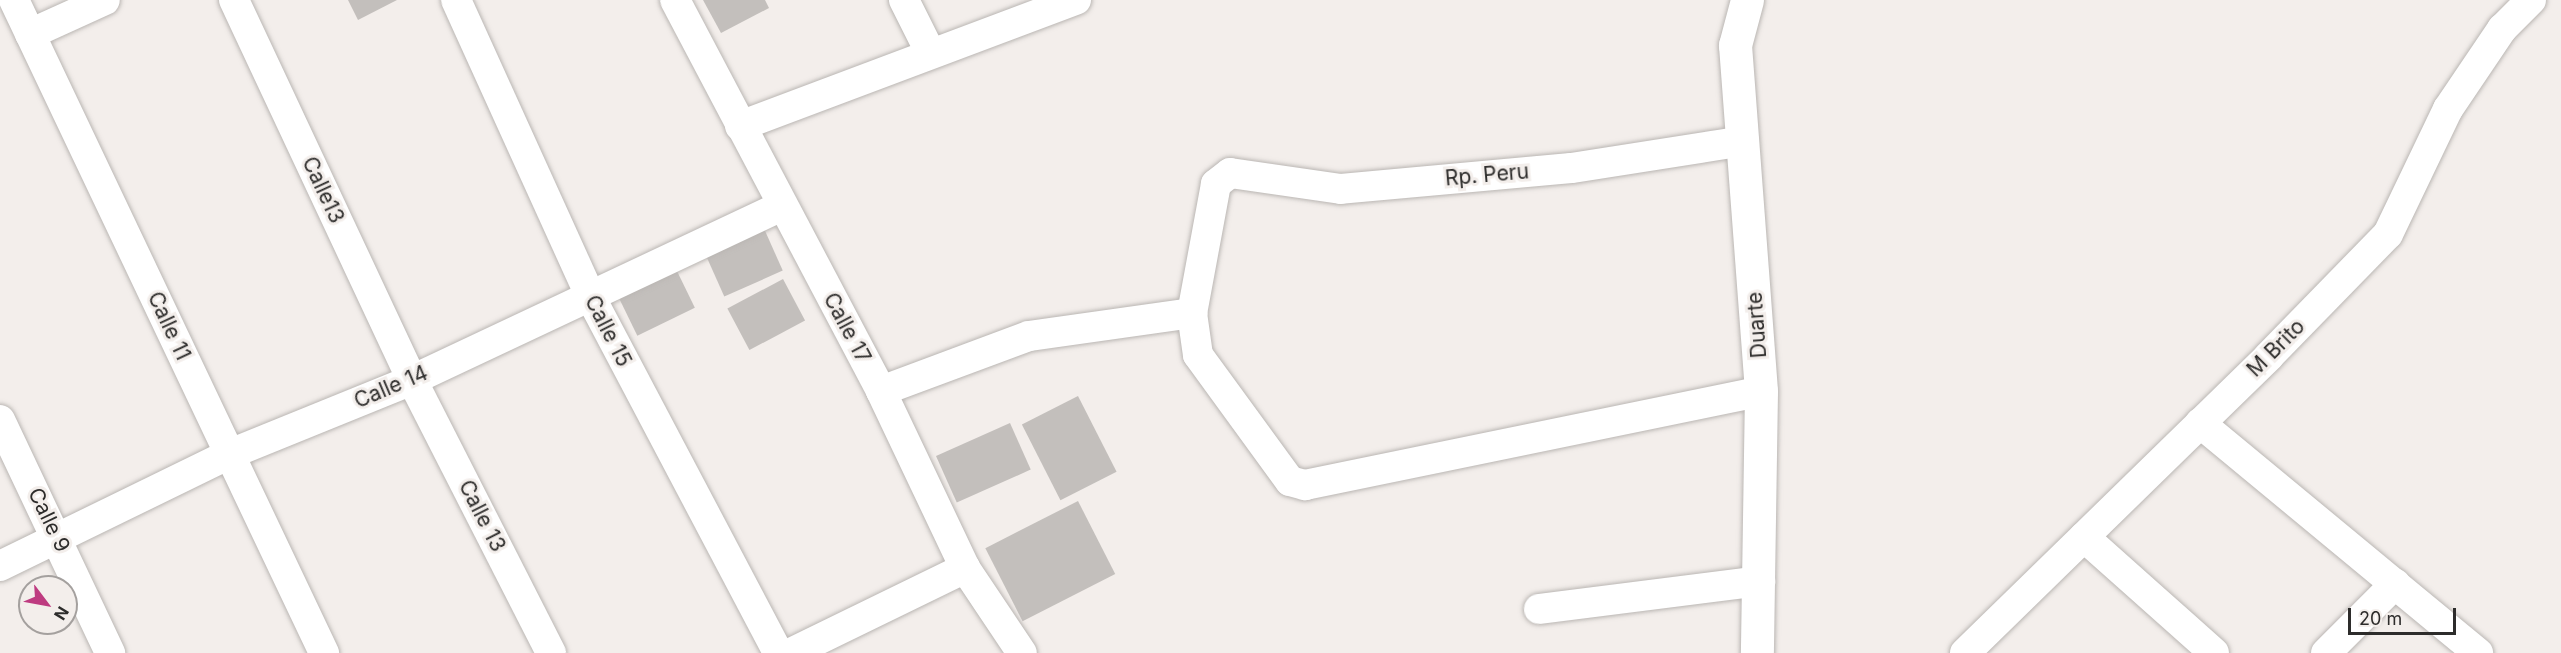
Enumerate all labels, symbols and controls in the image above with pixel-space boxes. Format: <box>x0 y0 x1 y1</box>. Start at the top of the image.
street label: Calle13 <box>297 153 349 227</box>
street label: Rp. Peru <box>1444 159 1530 191</box>
street label: Calle 11 <box>142 288 196 364</box>
street label: Calle 17 <box>818 289 876 367</box>
street label: Calle 15 <box>579 291 637 371</box>
street label: Duarte <box>1742 291 1772 359</box>
street label: M Brito <box>2242 314 2310 382</box>
street label: Calle 14 <box>350 360 432 414</box>
street label: Calle 13 <box>453 476 511 556</box>
street label: Calle 9 <box>23 484 75 556</box>
north arrow <box>18 575 78 635</box>
scale bar <box>2351 596 2459 634</box>
text: N <box>50 603 73 624</box>
text: 20 m <box>2359 608 2402 629</box>

